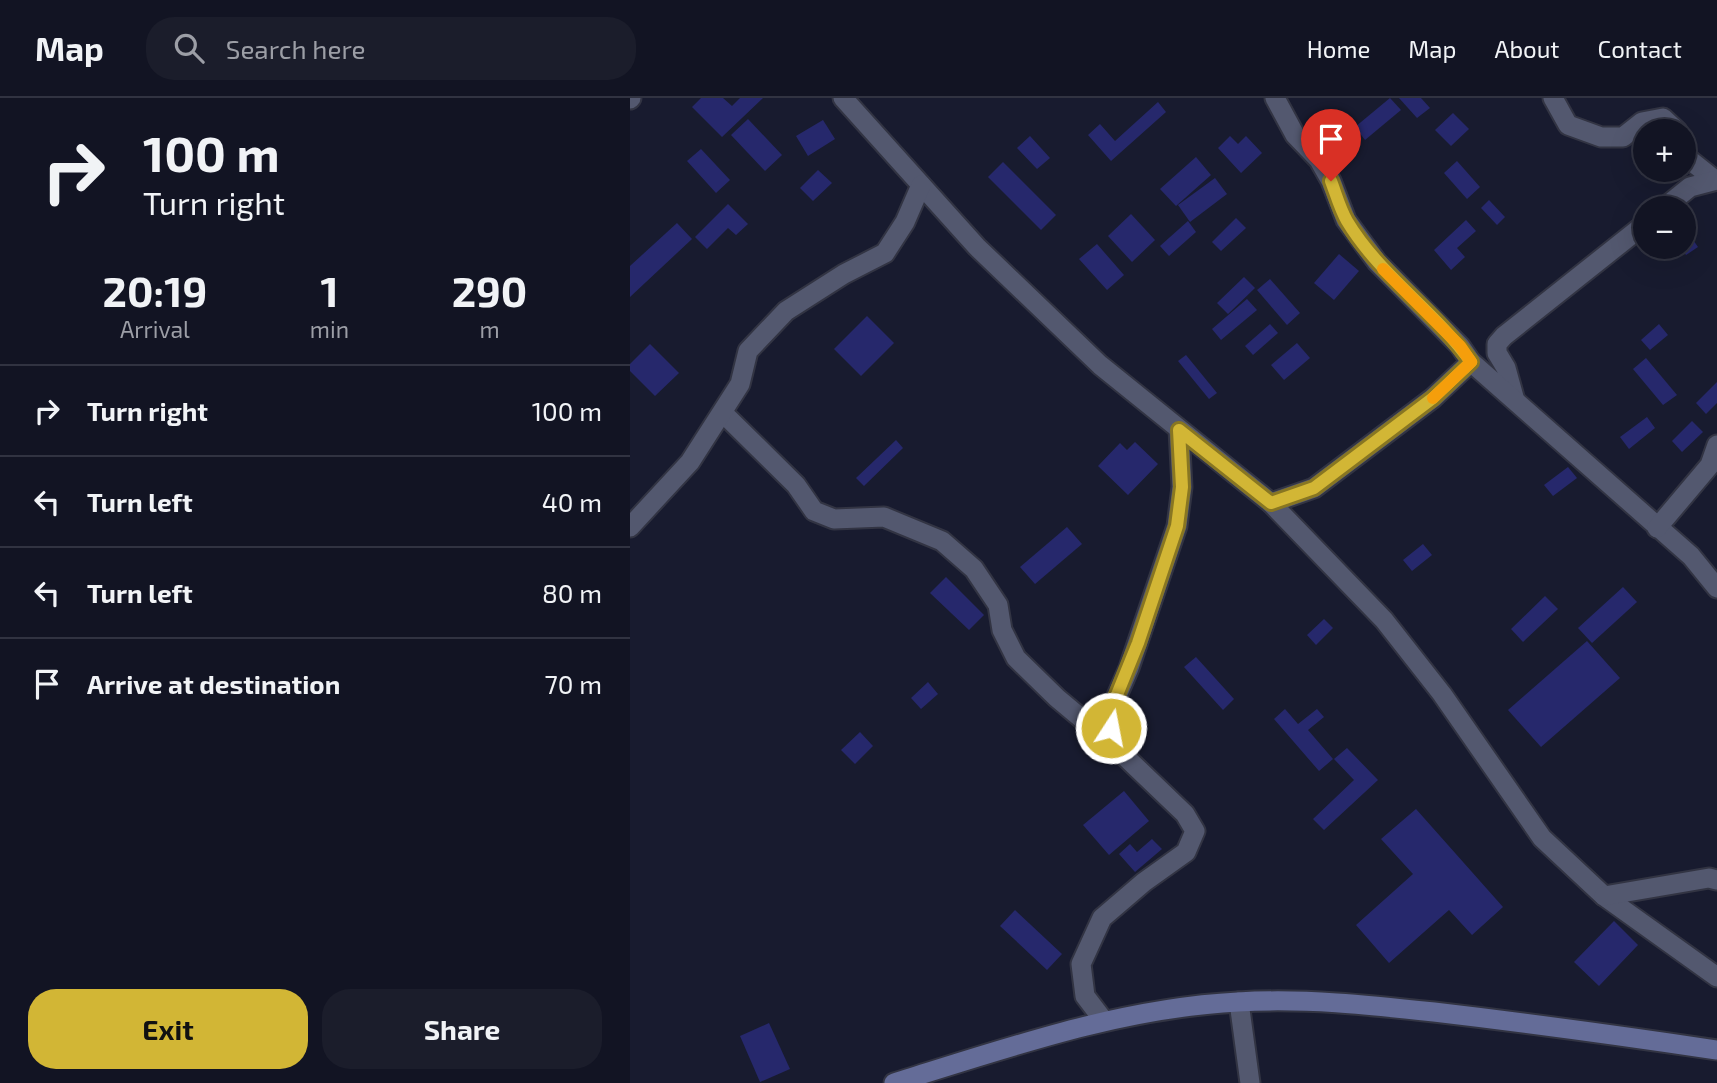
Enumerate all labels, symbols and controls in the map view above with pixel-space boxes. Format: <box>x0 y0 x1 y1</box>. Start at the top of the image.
search box <box>146 17 636 80</box>
text: Map <box>35 28 104 68</box>
icon: search <box>170 29 208 67</box>
text: Search here <box>226 33 365 64</box>
text: Home <box>1307 34 1370 63</box>
text: Map <box>1408 34 1456 63</box>
text: About <box>1494 34 1560 63</box>
text: Contact <box>1598 34 1682 63</box>
pin <box>1301 109 1361 181</box>
map controls <box>1633 119 1696 259</box>
button: + <box>1633 119 1696 182</box>
icon: arrive <box>1312 120 1350 158</box>
text: 100 m <box>143 123 280 182</box>
icon: right <box>28 126 119 217</box>
text: Turn right <box>143 183 285 221</box>
button: − <box>1633 196 1696 259</box>
text: 20:19 <box>103 265 207 315</box>
text: 1 <box>320 265 339 315</box>
text: 290 <box>452 265 527 315</box>
text: Arrival <box>120 315 190 343</box>
text: min <box>310 315 349 343</box>
text: m <box>479 315 500 343</box>
icon: right <box>28 392 66 430</box>
text: Turn right <box>87 395 208 426</box>
text: 100 m <box>532 395 602 426</box>
icon: left <box>28 483 66 521</box>
text: Turn left <box>87 486 193 517</box>
text: 40 m <box>542 486 602 517</box>
icon: left <box>28 574 66 612</box>
text: Turn left <box>87 577 193 608</box>
text: 80 m <box>542 577 602 608</box>
icon: arrive <box>28 665 66 703</box>
text: Arrive at destination <box>87 668 340 699</box>
text: 70 m <box>544 668 602 699</box>
position arrow <box>1074 691 1148 765</box>
button: Exit <box>28 989 308 1069</box>
button: Share <box>322 989 602 1069</box>

